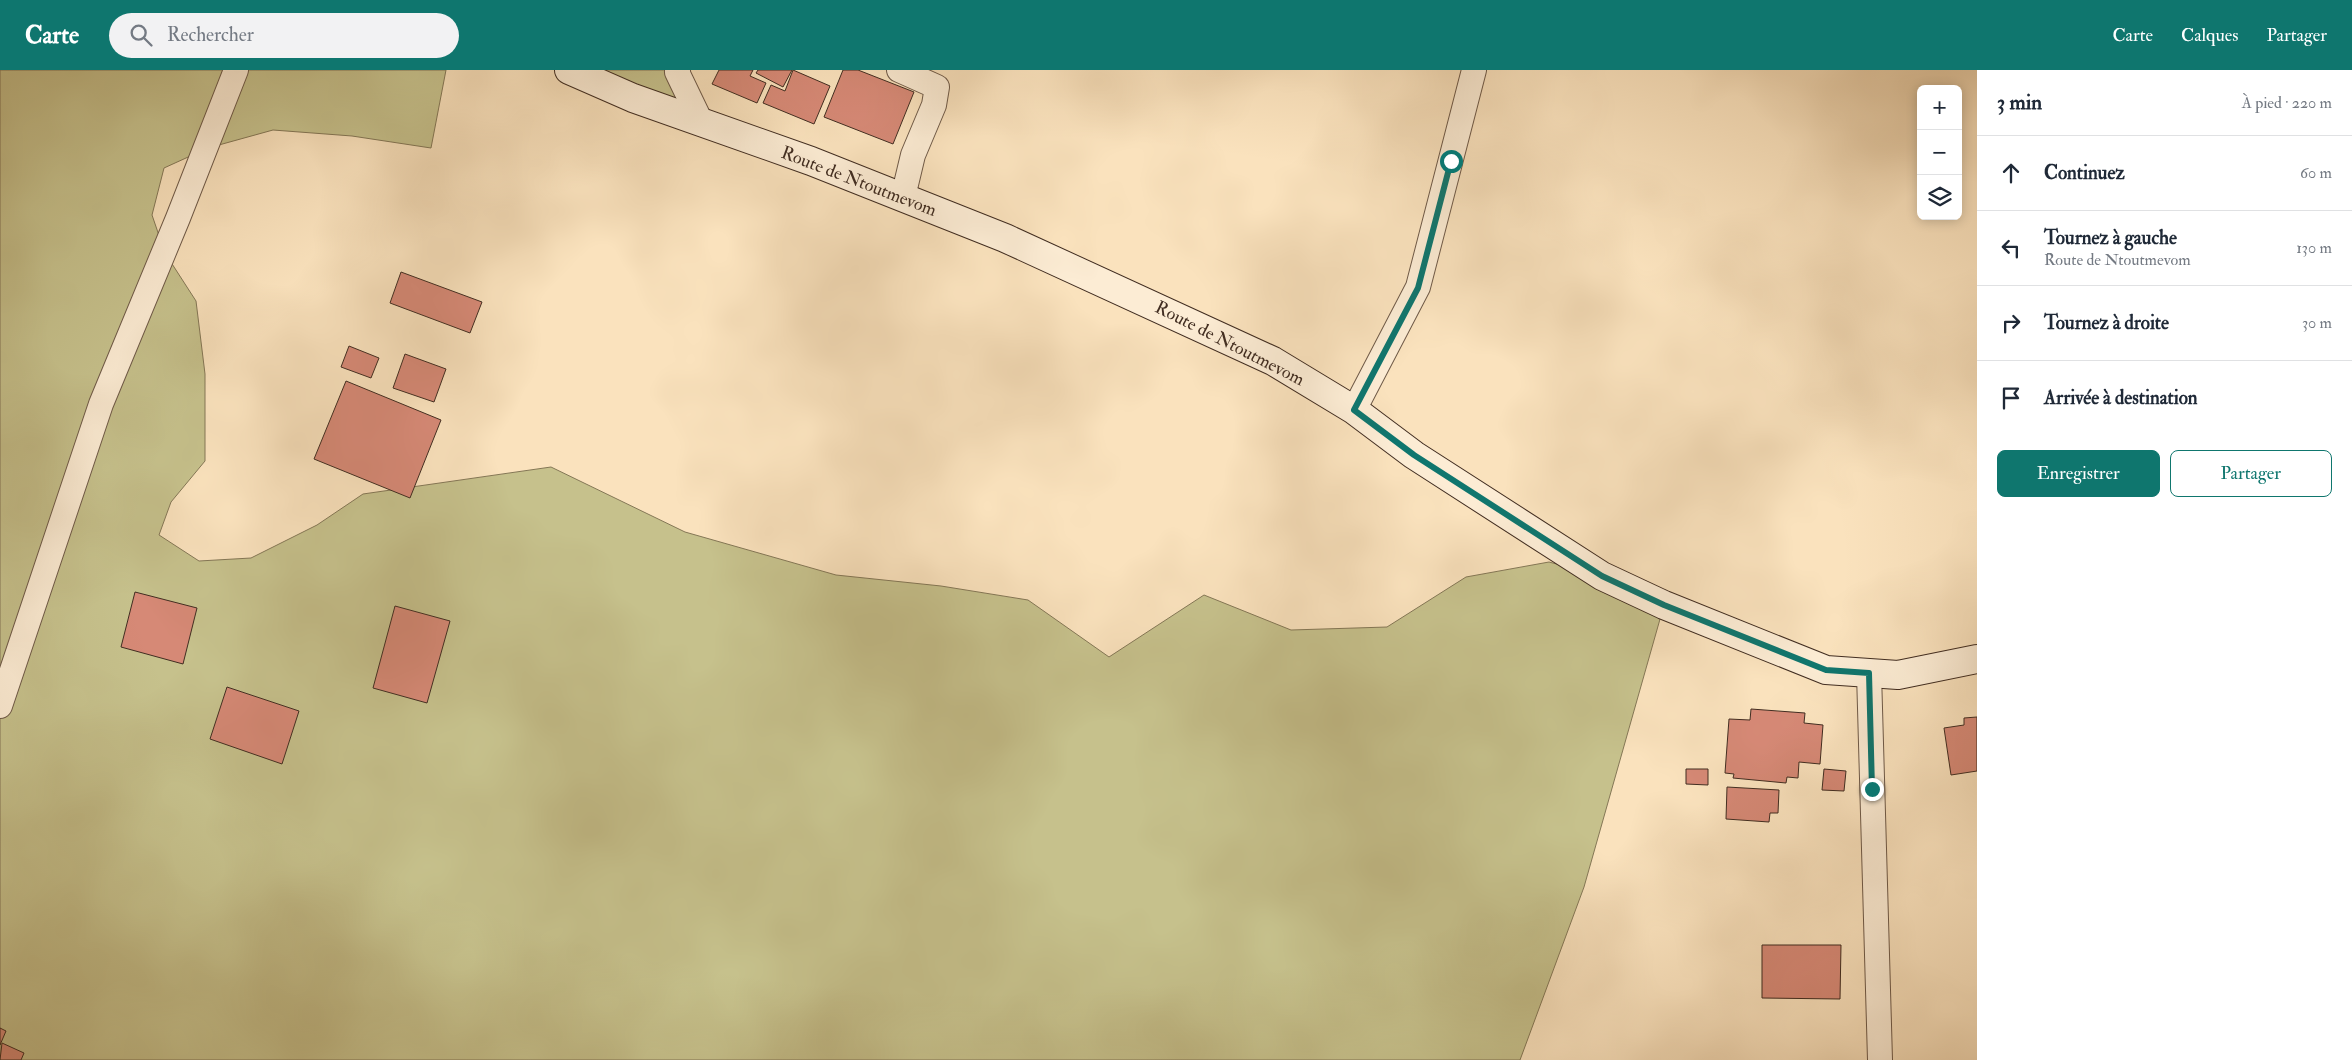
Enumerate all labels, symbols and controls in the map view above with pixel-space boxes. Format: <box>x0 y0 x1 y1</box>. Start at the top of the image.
search box <box>109 13 459 58</box>
text: Carte <box>25 20 79 51</box>
icon: search <box>127 21 155 49</box>
text: Rechercher <box>167 23 254 47</box>
text: Carte <box>2112 24 2153 47</box>
text: Calques <box>2181 24 2238 47</box>
text: Partager <box>2266 24 2327 47</box>
map controls <box>1917 85 1962 220</box>
button: + <box>1917 85 1962 130</box>
text: 3 min <box>1997 89 2042 116</box>
text: À pied · 220 m <box>2242 93 2332 113</box>
button: − <box>1917 130 1962 175</box>
street label: Route de Ntoutmevom <box>778 141 940 222</box>
route start <box>1440 150 1463 173</box>
icon: ahead <box>1997 159 2025 187</box>
text: Continuez <box>2044 161 2125 185</box>
text: 60 m <box>2300 163 2332 183</box>
button: layers <box>1917 175 1962 220</box>
text: Tournez à gauche <box>2044 226 2177 250</box>
icon: left <box>1997 234 2025 262</box>
text: 130 m <box>2296 238 2332 258</box>
text: Route de Ntoutmevom <box>2044 250 2191 270</box>
street label: Route de Ntoutmevom <box>1151 296 1308 391</box>
icon: right <box>1997 309 2025 337</box>
text: Tournez à droite <box>2044 311 2169 335</box>
text: 30 m <box>2302 313 2332 333</box>
icon: arrive <box>1997 384 2025 412</box>
text: Arrivée à destination <box>2044 386 2198 410</box>
button: Enregistrer <box>1997 450 2160 497</box>
button: Partager <box>2170 450 2332 497</box>
route end <box>1861 778 1884 801</box>

